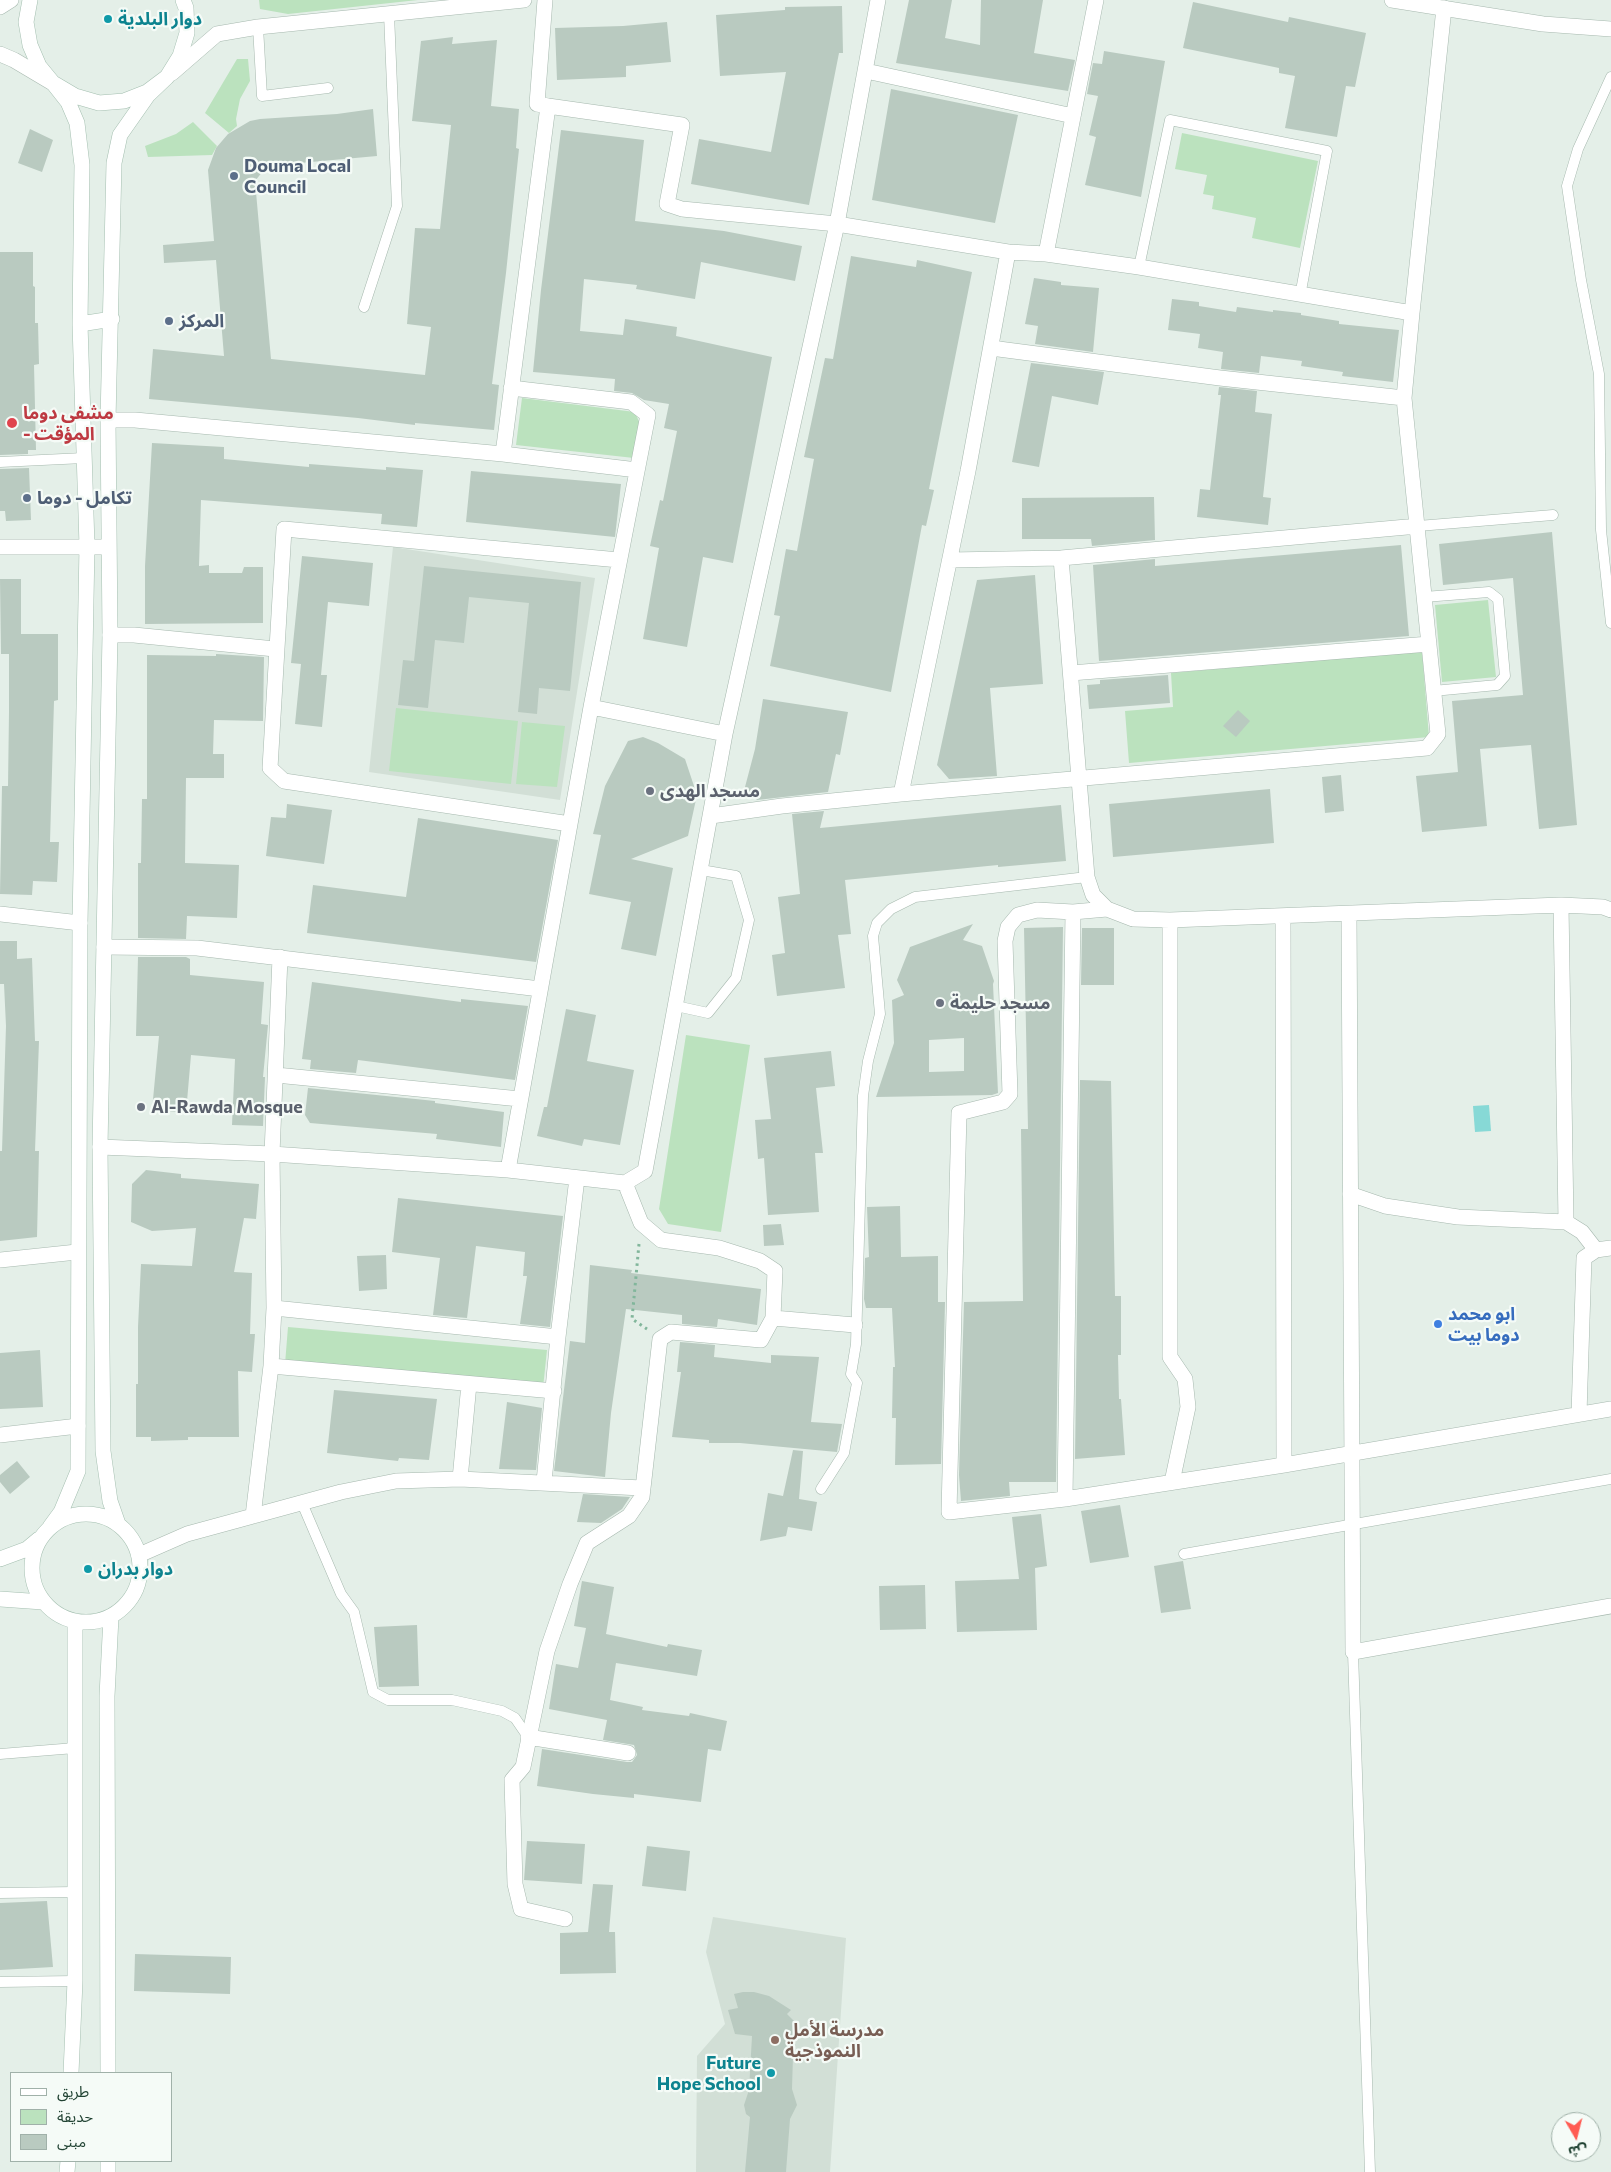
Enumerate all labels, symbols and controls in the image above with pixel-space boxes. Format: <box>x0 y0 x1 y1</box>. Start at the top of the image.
place label: دوار البلدية <box>118 8 202 30</box>
marker: دوار البلدية <box>102 13 114 25</box>
place label: Douma Local Council <box>244 155 351 198</box>
marker: Douma Local Council <box>228 170 240 182</box>
place label: المركز <box>179 310 224 332</box>
marker: المركز <box>163 315 175 327</box>
place label: مشفى دوما - المؤقت <box>23 402 114 444</box>
marker: مشفى دوما - المؤقت <box>5 416 19 430</box>
place label: تكامل - دوما <box>37 487 132 509</box>
marker: تكامل - دوما <box>21 492 33 504</box>
place label: مسجد الهدى <box>660 780 760 802</box>
marker: مسجد الهدى <box>644 785 656 797</box>
place label: مسجد حليمة <box>950 992 1050 1014</box>
marker: مسجد حليمة <box>934 997 946 1009</box>
place label: Al-Rawda Mosque <box>151 1096 303 1118</box>
marker: Al-Rawda Mosque <box>135 1101 147 1113</box>
place label: ابو محمد دوما بيت <box>1448 1303 1520 1346</box>
marker: ابو محمد دوما بيت <box>1432 1318 1444 1330</box>
place label: دوار بدران <box>98 1558 173 1580</box>
marker: دوار بدران <box>82 1563 94 1575</box>
place label: مدرسة الأمل النموذجية <box>785 2019 884 2062</box>
marker: مدرسة الأمل النموذجية <box>769 2034 781 2046</box>
place label: Future Hope School <box>657 2052 761 2094</box>
marker: Future Hope School <box>765 2067 777 2079</box>
legend <box>10 2072 172 2162</box>
text: طريق <box>57 2082 89 2100</box>
text: حديقة <box>57 2107 93 2125</box>
north arrow <box>1551 2112 1601 2162</box>
text: مبنى <box>57 2132 86 2150</box>
text: ش <box>1567 2142 1589 2161</box>

